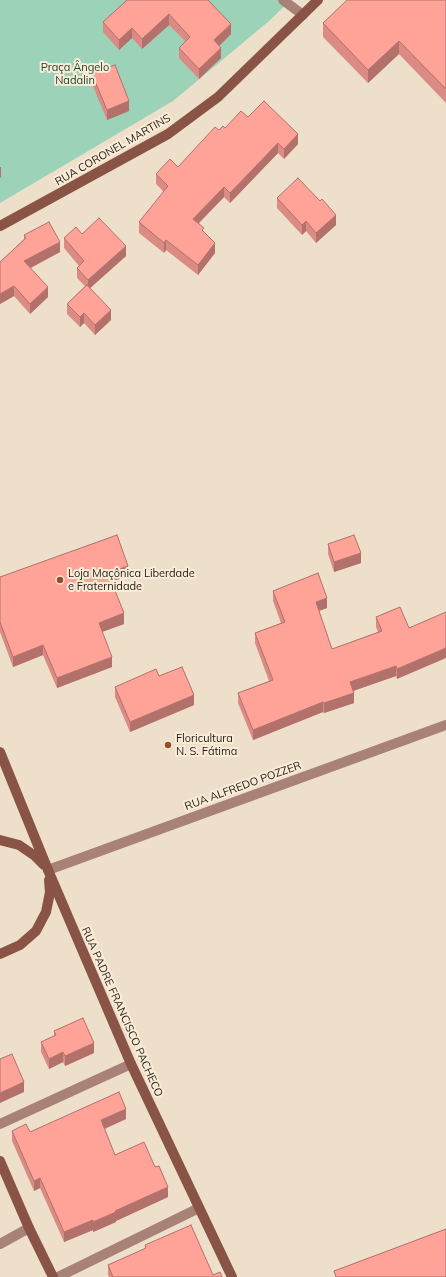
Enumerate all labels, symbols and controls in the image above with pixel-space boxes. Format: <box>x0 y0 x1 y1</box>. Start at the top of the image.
park label: Praça Ângelo Nadalin <box>41 61 109 87</box>
street label: RUA CORONEL MARTINS <box>53 111 173 189</box>
place label: Loja Maçônica Liberdade e Fraternidade <box>68 567 195 593</box>
marker: Loja Maçônica Liberdade e Fraternidade <box>55 575 65 585</box>
place label: Floricultura N. S. Fátima <box>176 732 237 758</box>
marker: Floricultura N. S. Fátima <box>163 740 173 750</box>
street label: RUA ALFREDO POZZER <box>183 759 303 813</box>
street label: RUA PADRE FRANCISCO PACHECO <box>78 925 166 1099</box>

